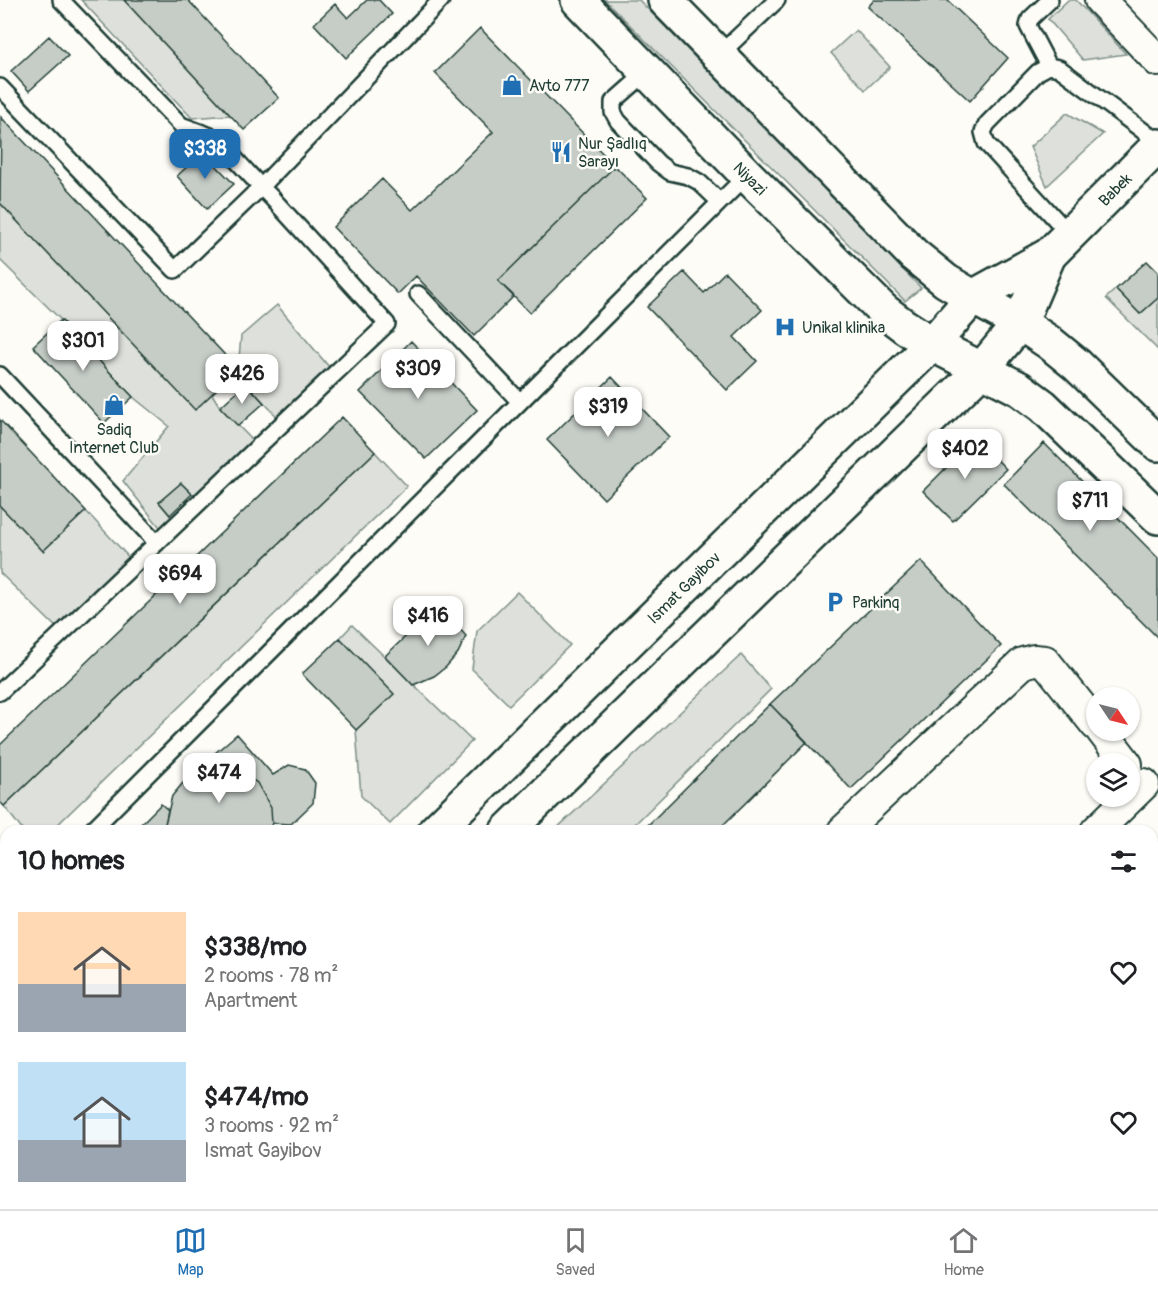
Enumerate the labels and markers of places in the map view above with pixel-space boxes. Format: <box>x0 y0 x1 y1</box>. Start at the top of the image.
shop icon: Avto 777 <box>500 73 524 97</box>
place label: Avto 777 <box>529 76 590 96</box>
pin: $338 <box>169 129 241 180</box>
place label: Nur Şadlıq Sarayı <box>578 134 647 172</box>
restaurant icon: Nur Şadlıq Sarayı <box>549 140 573 164</box>
hospital icon: Unikal klinika <box>773 315 797 339</box>
place label: Unikal klinika <box>802 318 885 338</box>
pin: $301 <box>47 321 119 372</box>
pin: $309 <box>382 349 454 400</box>
pin: $426 <box>206 354 278 405</box>
pin: $319 <box>572 387 644 438</box>
shop icon: Sadiq Internet Club <box>102 393 126 417</box>
place label: Sadiq Internet Club <box>69 420 159 458</box>
pin: $402 <box>929 429 1001 480</box>
pin: $711 <box>1054 481 1126 532</box>
pin: $694 <box>144 554 216 605</box>
parking icon: Parkinq <box>823 590 847 614</box>
place label: Parkinq <box>852 593 900 613</box>
pin: $416 <box>392 596 464 647</box>
pin: $474 <box>183 753 255 804</box>

